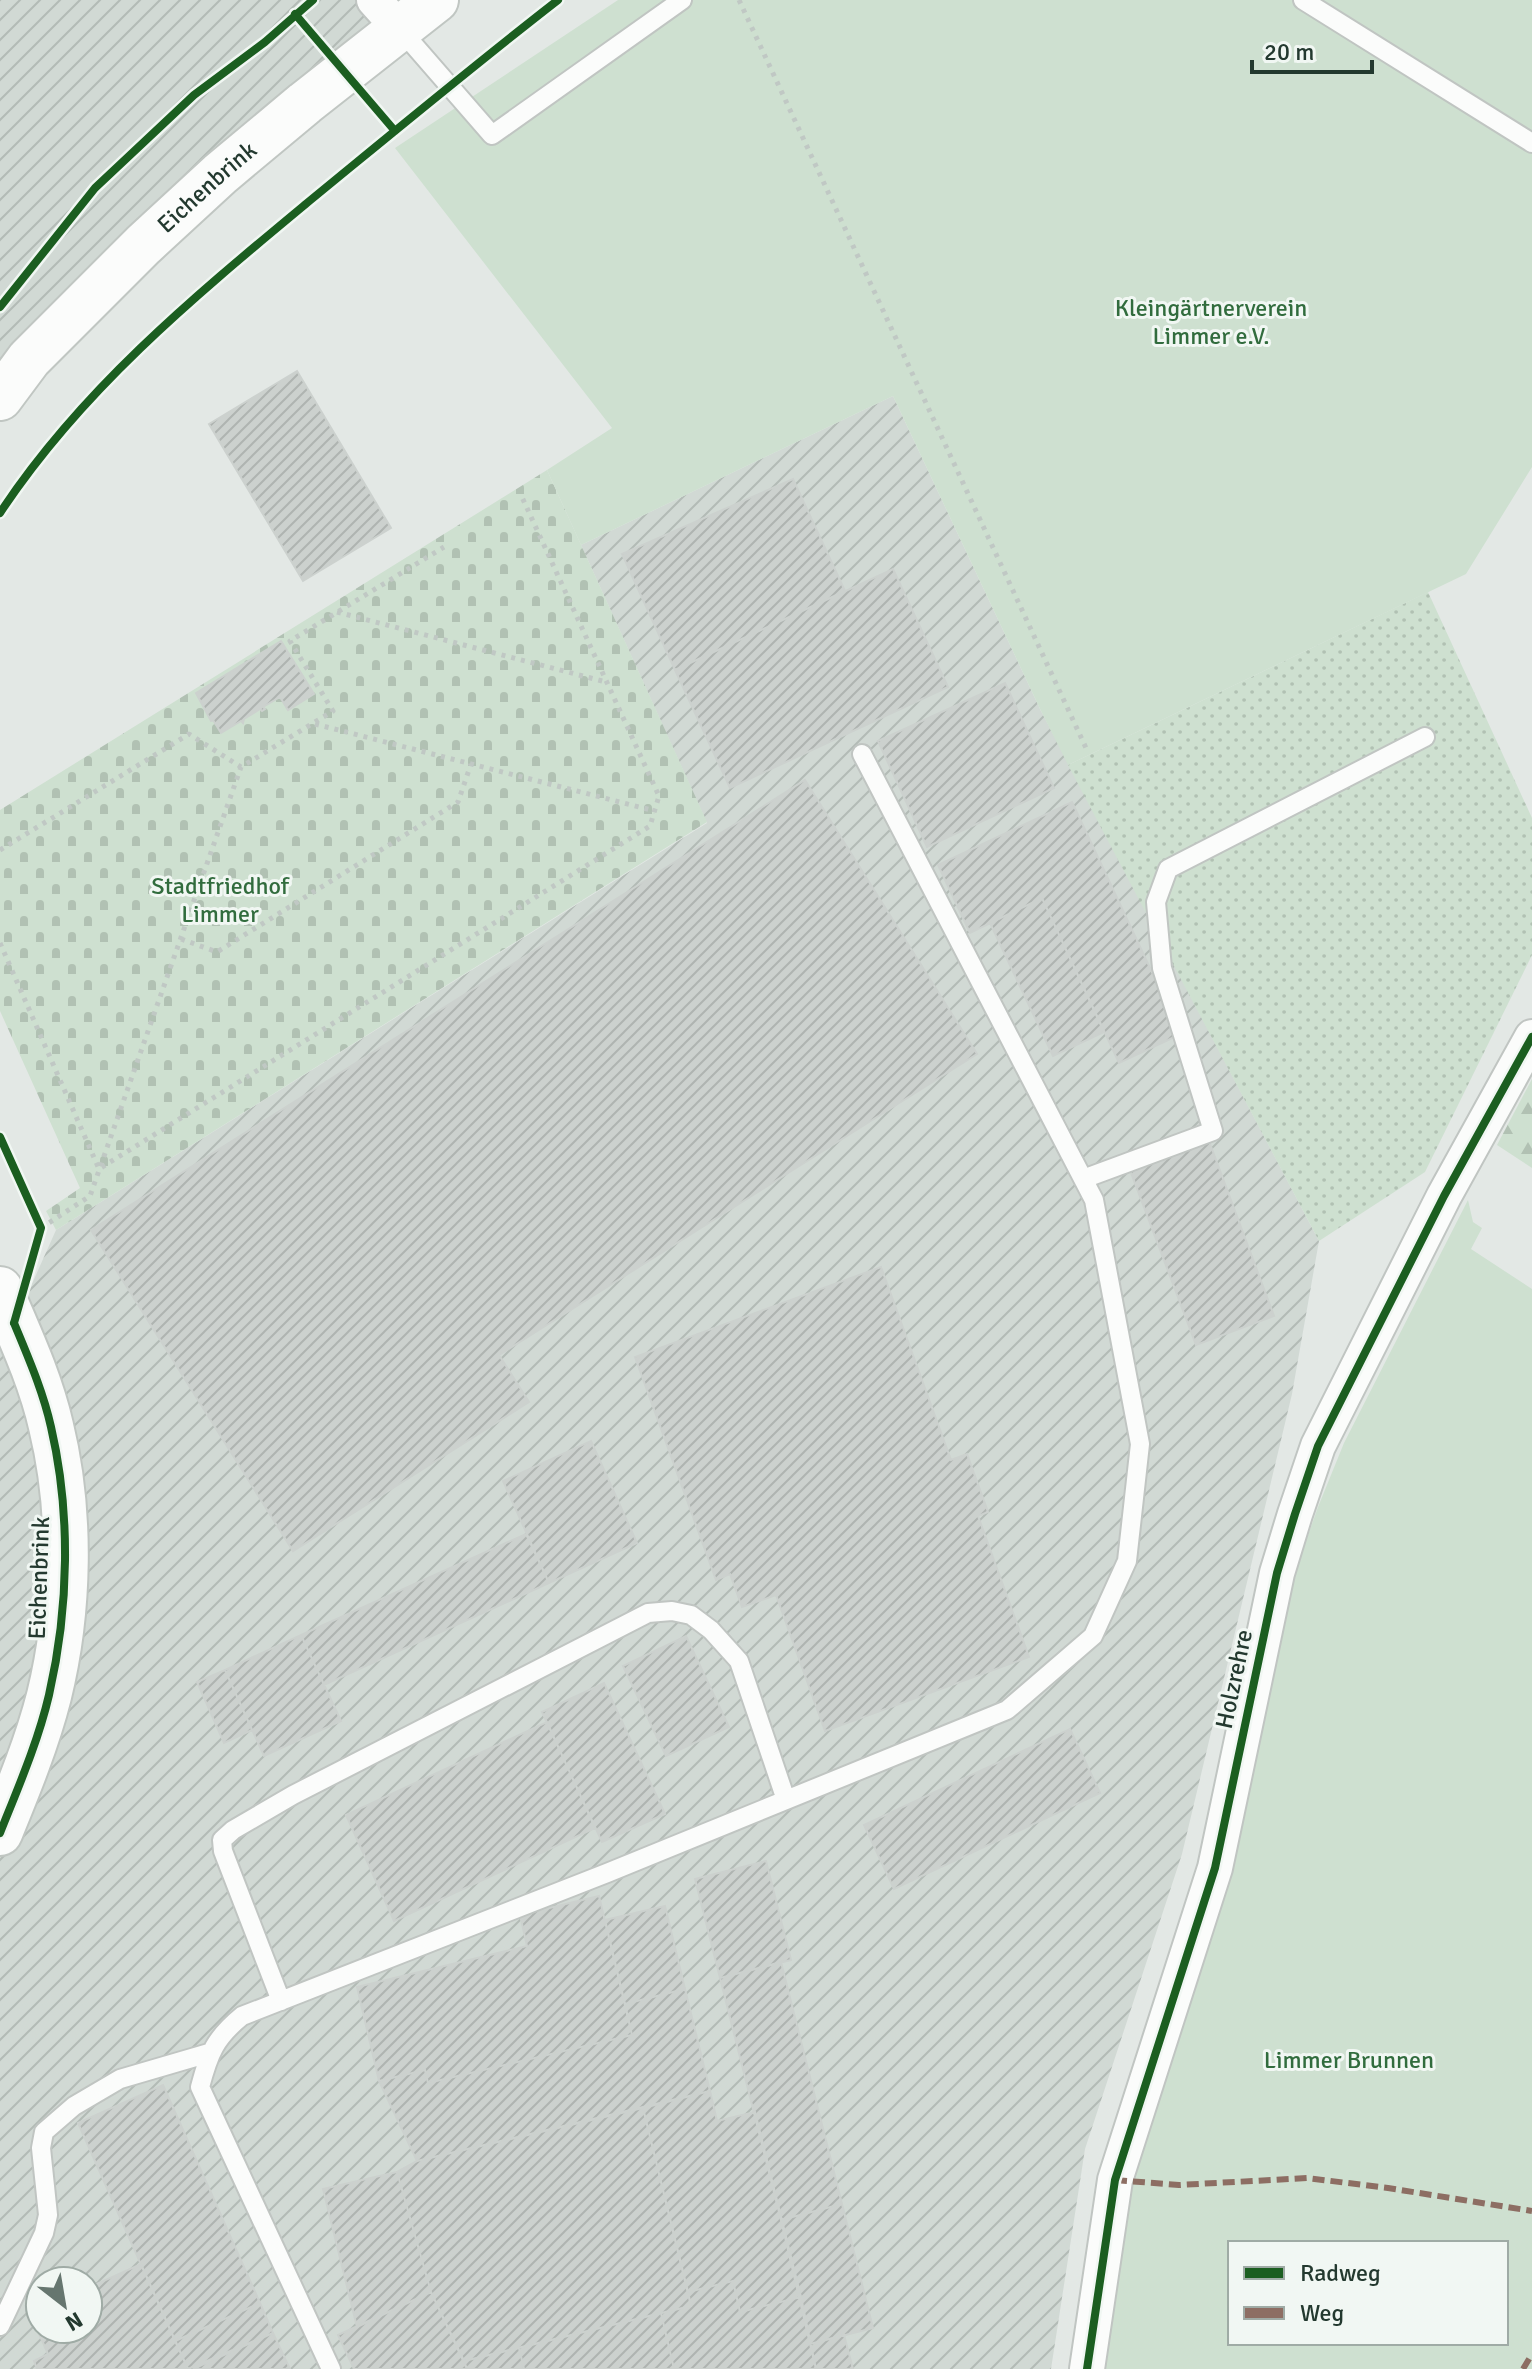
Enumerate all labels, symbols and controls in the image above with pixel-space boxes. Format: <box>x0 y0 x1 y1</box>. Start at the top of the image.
scale bar <box>1252 24 1372 74</box>
text: 20 m <box>1264 37 1314 67</box>
street label: Eichenbrink <box>151 135 263 239</box>
park label: Kleingärtnerverein Limmer e.V. <box>1115 293 1307 351</box>
park label: Stadtfriedhof Limmer <box>151 871 290 929</box>
street label: Eichenbrink <box>22 1516 56 1640</box>
street label: Holzrehre <box>1209 1627 1259 1731</box>
park label: Limmer Brunnen <box>1264 2045 1434 2075</box>
legend <box>1228 2241 1508 2345</box>
text: Radweg <box>1300 2258 1381 2288</box>
north arrow <box>24 2265 104 2345</box>
text: Weg <box>1300 2298 1344 2328</box>
text: N <box>61 2306 88 2337</box>

